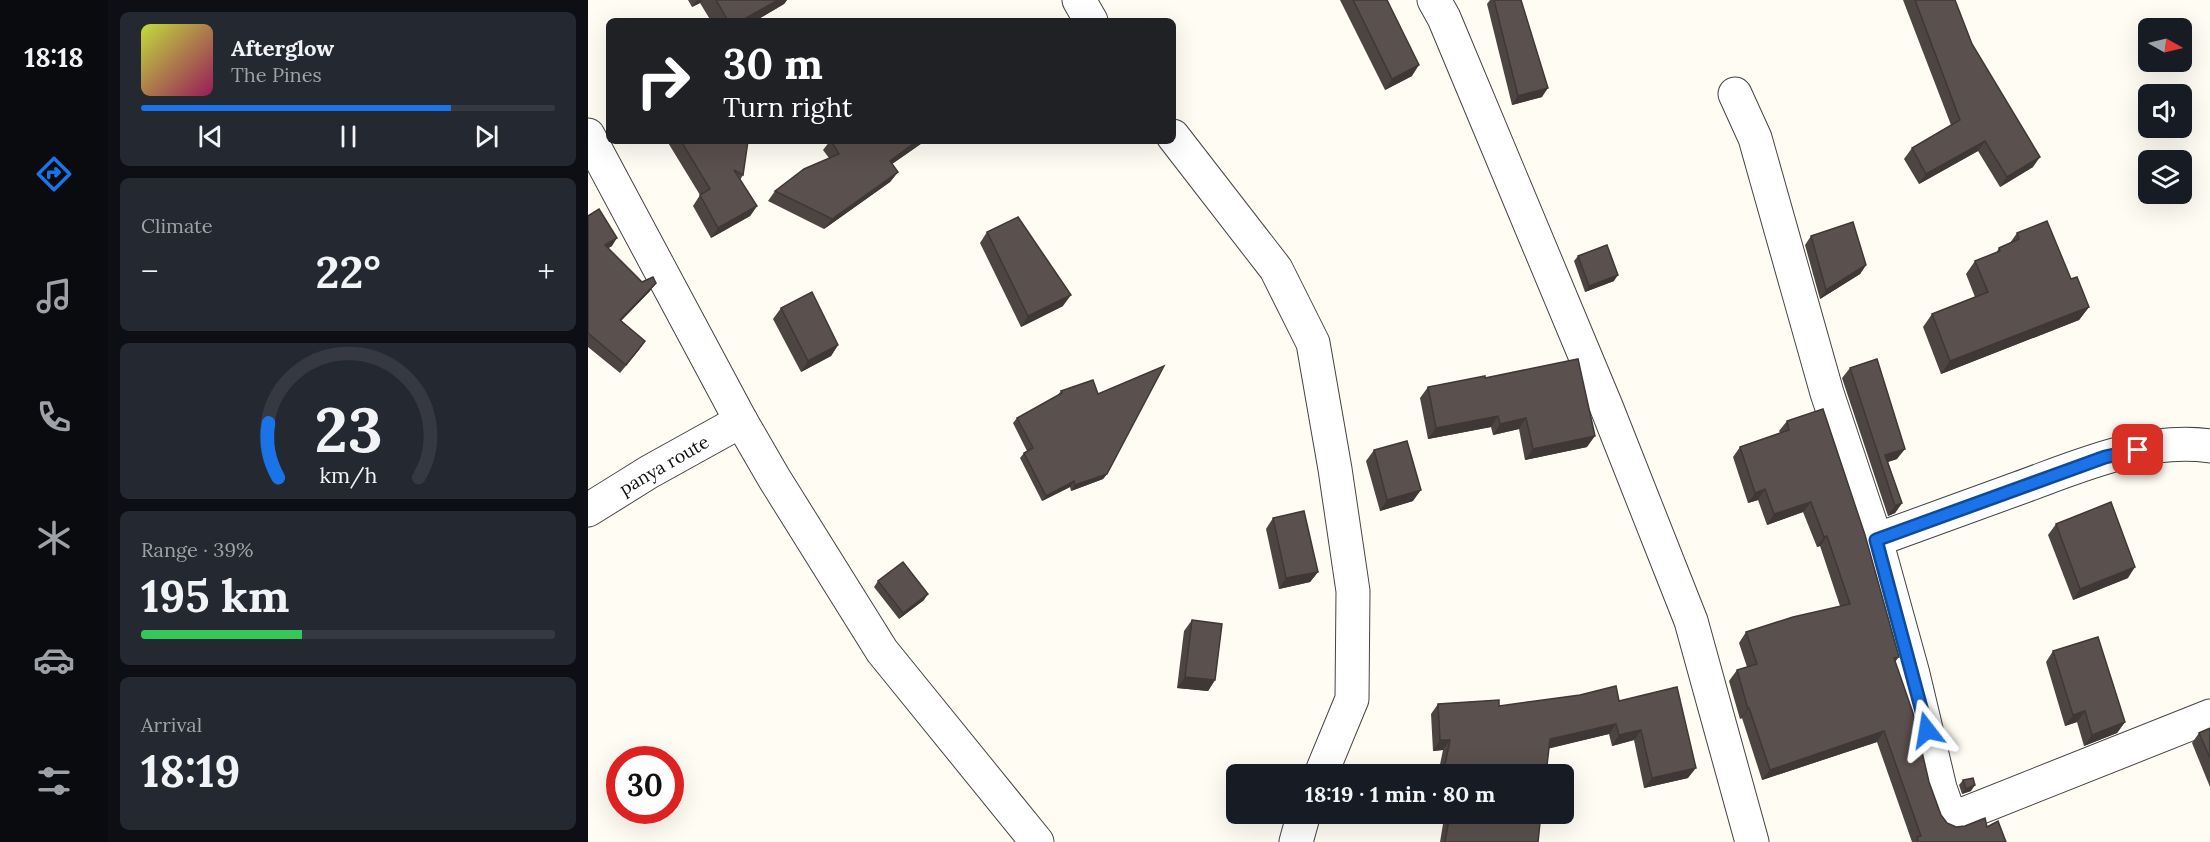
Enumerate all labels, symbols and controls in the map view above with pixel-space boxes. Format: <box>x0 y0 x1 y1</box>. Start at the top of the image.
north arrow <box>2138 18 2192 72</box>
map controls <box>2138 18 2192 204</box>
text: Afterglow <box>231 34 334 62</box>
text: 30 m <box>723 37 823 91</box>
text: 18:18 <box>24 40 84 74</box>
icon: right <box>624 42 702 120</box>
text: The Pines <box>231 62 322 87</box>
button: sound <box>2138 84 2192 138</box>
text: Turn right <box>723 90 852 124</box>
icon: previous <box>194 120 227 153</box>
icon: pause <box>332 120 365 153</box>
icon: next <box>470 120 503 153</box>
button: layers <box>2138 150 2192 204</box>
icon: directions <box>33 153 75 195</box>
text: Climate <box>141 213 213 238</box>
text: 22° <box>315 243 381 300</box>
text: − <box>141 250 159 292</box>
text: + <box>537 250 555 292</box>
icon: music <box>33 275 75 317</box>
text: 23 <box>314 389 382 469</box>
icon: phone <box>33 396 75 438</box>
pin <box>2112 424 2163 475</box>
street label: panya route <box>615 430 713 500</box>
icon: arrive <box>2121 433 2154 466</box>
text: km/h <box>319 461 377 489</box>
icon: climate <box>33 517 75 559</box>
text: Range · 39% <box>141 537 253 562</box>
text: 195 km <box>141 567 289 624</box>
icon: car <box>33 639 75 681</box>
position arrow <box>1895 698 1959 762</box>
text: Arrival <box>141 712 202 737</box>
text: 18:19 <box>141 742 240 799</box>
speed limit sign: 30 <box>606 746 684 824</box>
icon: filters <box>33 760 75 802</box>
text: 18:19 · 1 min · 80 m <box>1305 780 1495 808</box>

